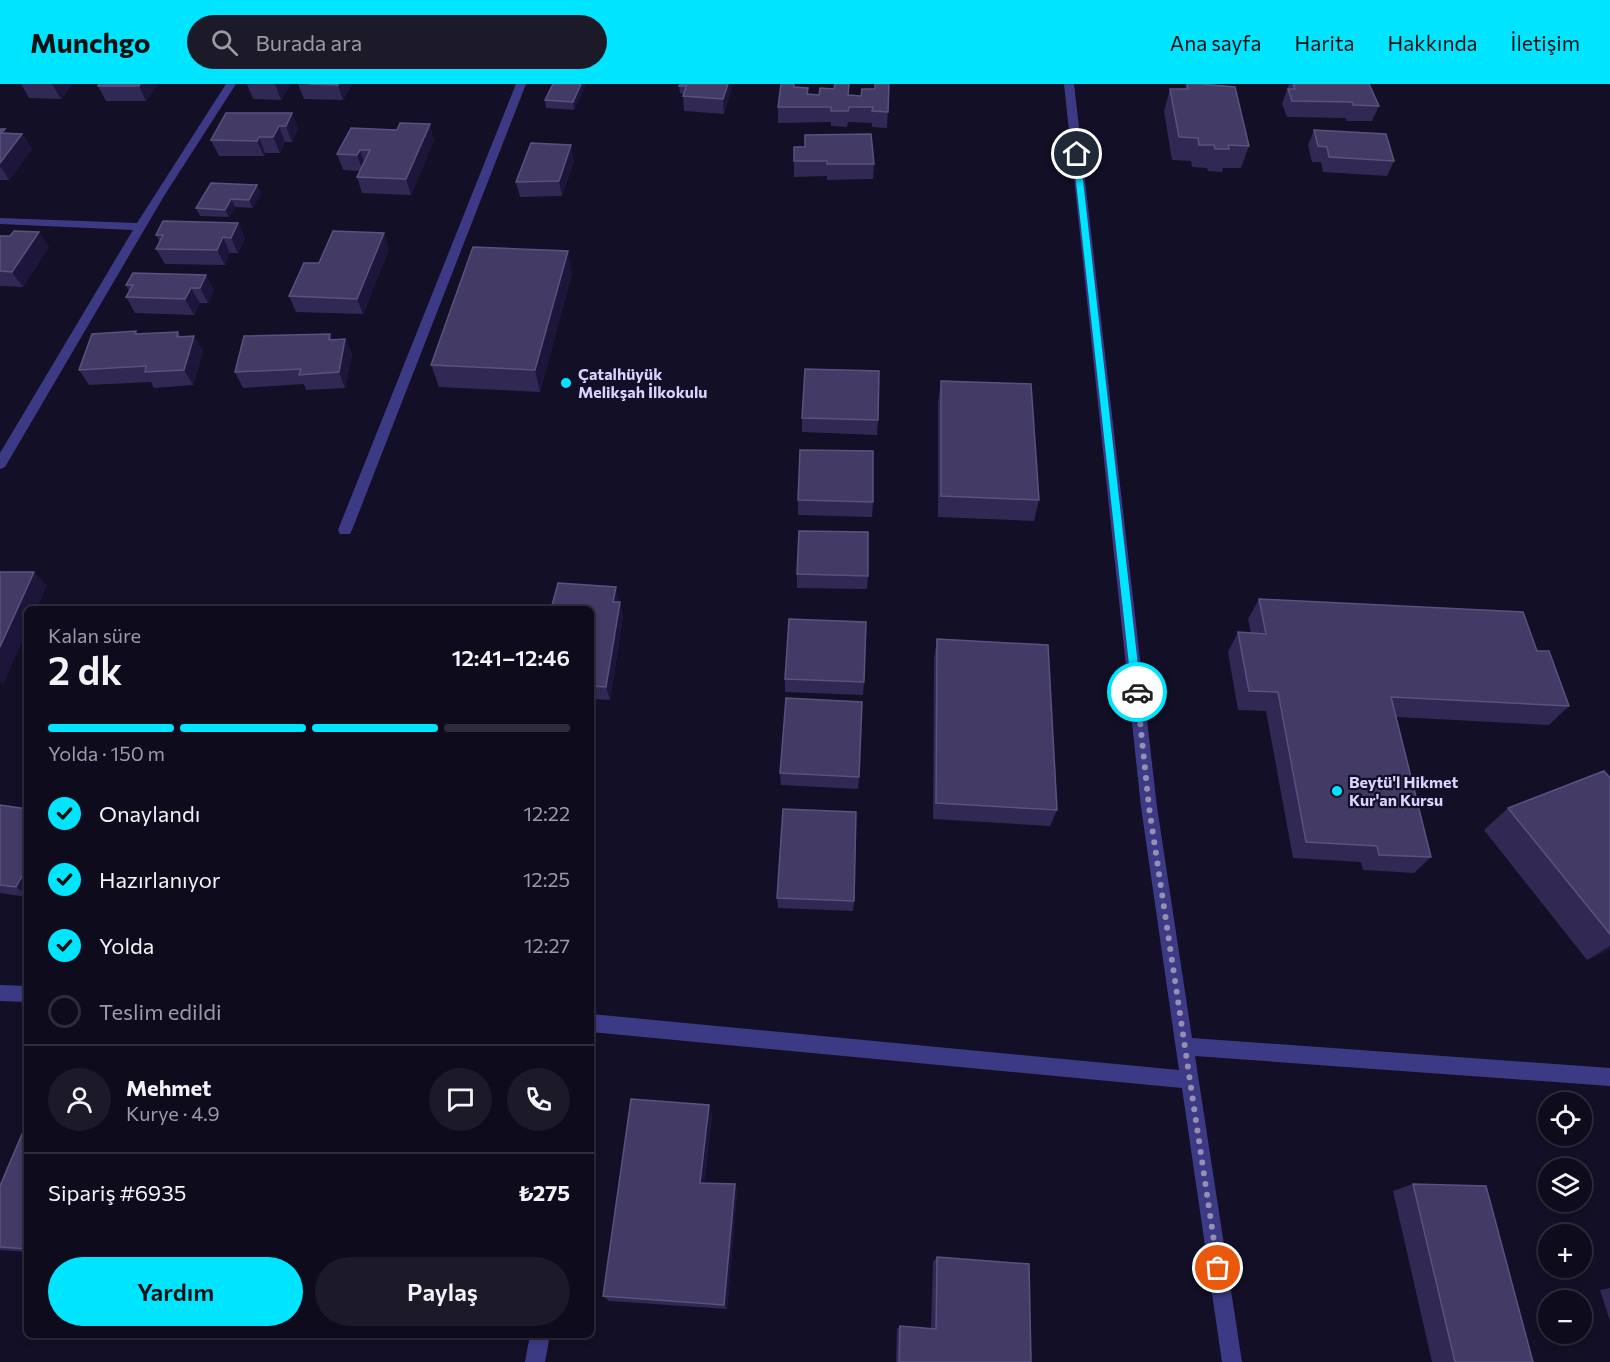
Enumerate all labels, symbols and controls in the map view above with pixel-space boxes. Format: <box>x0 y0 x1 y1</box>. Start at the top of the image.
search box <box>187 15 607 69</box>
text: Munchgo <box>30 25 151 59</box>
icon: search <box>208 26 241 59</box>
text: Burada ara <box>256 29 362 56</box>
text: Ana sayfa <box>1170 30 1261 55</box>
text: Harita <box>1294 30 1355 55</box>
text: Hakkında <box>1388 30 1478 55</box>
text: İletişim <box>1511 30 1580 55</box>
pin <box>1051 128 1102 179</box>
icon: home <box>1060 137 1093 170</box>
place label: Çatalhüyük Melikşah İlkokulu <box>578 364 707 401</box>
marker: Çatalhüyük Melikşah İlkokulu <box>559 376 573 390</box>
text: Kalan süre <box>48 623 141 647</box>
text: 12:41–12:46 <box>452 644 570 671</box>
text: 2 dk <box>48 645 122 693</box>
courier <box>1107 662 1167 722</box>
icon: car <box>1121 676 1154 709</box>
text: Yolda · 150 m <box>48 741 165 765</box>
place label: Beytü'l Hikmet Kur'an Kursu <box>1349 772 1458 809</box>
marker: Beytü'l Hikmet Kur'an Kursu <box>1330 784 1344 798</box>
icon: check <box>48 797 81 830</box>
text: Onaylandı <box>99 800 200 827</box>
text: 12:22 <box>523 801 570 825</box>
icon: check <box>48 863 81 896</box>
text: Hazırlanıyor <box>99 866 221 893</box>
text: 12:25 <box>523 867 570 891</box>
icon: check <box>48 929 81 962</box>
text: Yolda <box>99 932 154 959</box>
text: 12:27 <box>524 933 570 957</box>
text: Teslim edildi <box>99 998 222 1025</box>
button: person <box>48 1068 111 1131</box>
button: chat <box>429 1068 492 1131</box>
button: phone <box>507 1068 570 1131</box>
text: Mehmet <box>126 1074 211 1101</box>
map controls <box>1538 1092 1592 1344</box>
button: locate <box>1538 1092 1592 1146</box>
text: Kurye · 4.9 <box>126 1101 220 1125</box>
button: layers <box>1538 1158 1592 1212</box>
text: Sipariş #6935 <box>48 1179 186 1206</box>
text: ₺275 <box>518 1179 570 1206</box>
button: + <box>1538 1224 1592 1278</box>
pin <box>1192 1242 1243 1293</box>
icon: bag <box>1201 1251 1234 1284</box>
button: Yardım <box>48 1257 303 1326</box>
button: Paylaş <box>315 1257 570 1326</box>
button: − <box>1538 1290 1592 1344</box>

